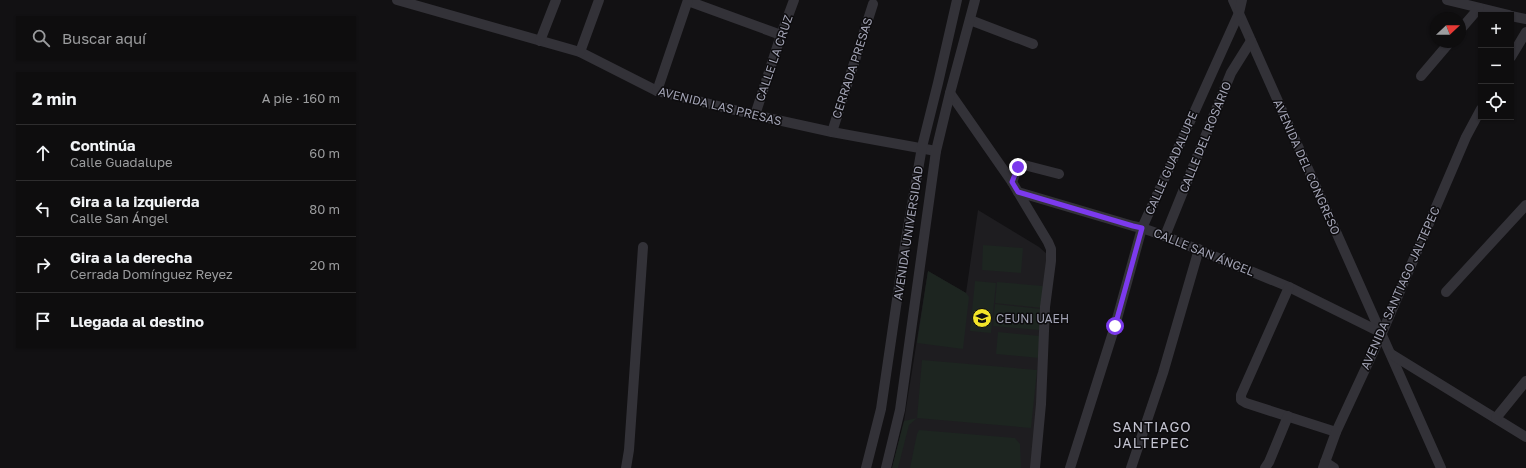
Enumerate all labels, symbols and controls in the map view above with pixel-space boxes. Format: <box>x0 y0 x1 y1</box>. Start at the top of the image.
north arrow <box>1430 12 1466 48</box>
map controls <box>1478 12 1514 120</box>
button: + <box>1478 12 1514 48</box>
street label: CALLE LA CRUZ <box>752 13 796 103</box>
street label: CERRADA PRESAS <box>829 15 876 121</box>
search box <box>16 16 356 60</box>
icon: search <box>30 27 52 49</box>
text: Buscar aquí <box>62 29 146 47</box>
button: − <box>1478 48 1514 84</box>
street label: CALLE DEL ROSARIO <box>1176 79 1234 195</box>
street label: AVENIDA LAS PRESAS <box>657 83 784 129</box>
button: locate <box>1478 84 1514 120</box>
text: 2 min <box>32 88 76 109</box>
text: A pie · 160 m <box>262 90 340 106</box>
street label: AVENIDA DEL CONGRESO <box>1270 97 1344 237</box>
street label: CALLE GUADALUPE <box>1141 109 1201 217</box>
text: Continúa <box>70 136 136 154</box>
icon: ahead <box>32 142 54 164</box>
text: 60 m <box>309 145 340 161</box>
text: Calle Guadalupe <box>70 154 172 170</box>
route end <box>1009 158 1027 176</box>
street label: AVENIDA UNIVERSIDAD <box>890 165 926 301</box>
text: Gira a la izquierda <box>70 192 200 210</box>
icon: left <box>32 198 54 220</box>
text: 80 m <box>309 201 340 217</box>
street label: AVENIDA SANTIAGO JALTEPEC <box>1357 204 1443 372</box>
text: Calle San Ángel <box>70 210 168 226</box>
street label: CALLE SAN ÁNGEL <box>1151 225 1257 279</box>
text: Gira a la derecha <box>70 248 192 266</box>
icon: right <box>32 254 54 276</box>
text: 20 m <box>310 257 340 273</box>
text: Cerrada Domínguez Reyez <box>70 266 233 282</box>
school or university icon: CEUNI UAEH <box>971 307 993 329</box>
icon: arrive <box>32 310 54 332</box>
place label: CEUNI UAEH <box>996 311 1069 326</box>
text: Llegada al destino <box>70 312 204 330</box>
route start <box>1106 317 1124 335</box>
district label: SANTIAGO JALTEPEC <box>1112 418 1192 451</box>

